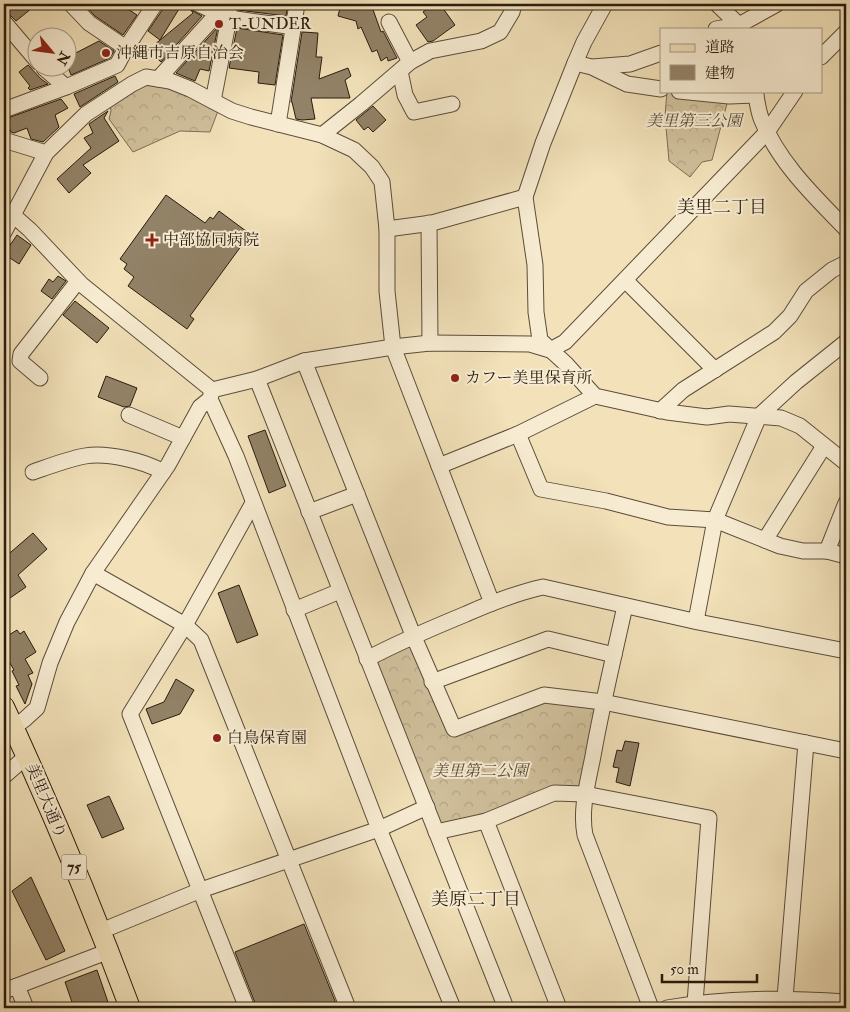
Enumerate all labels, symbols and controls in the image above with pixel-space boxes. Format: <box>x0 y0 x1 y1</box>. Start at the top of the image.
place label: T-UNDER <box>229 14 312 34</box>
marker: T-UNDER <box>213 18 225 30</box>
north arrow <box>28 28 78 78</box>
legend <box>660 28 822 92</box>
text: 道路 <box>705 38 735 57</box>
place label: 沖縄市吉原自治会 <box>116 43 244 63</box>
marker: 沖縄市吉原自治会 <box>100 47 112 59</box>
text: N <box>52 48 74 68</box>
text: 建物 <box>705 64 735 83</box>
park label: 美里第三公園 <box>646 111 745 131</box>
district label: 美里二丁目 <box>677 196 767 219</box>
place label: 中部協同病院 <box>163 230 259 250</box>
marker: 中部協同病院 <box>145 233 159 247</box>
place label: カフー美里保育所 <box>465 368 593 388</box>
marker: カフー美里保育所 <box>449 372 461 384</box>
place label: 白鳥保育園 <box>227 728 307 748</box>
marker: 白鳥保育園 <box>211 732 223 744</box>
street label: 美里大通り <box>21 760 71 842</box>
park label: 美里第二公園 <box>432 761 531 781</box>
road number: 75 <box>62 854 86 880</box>
district label: 美原二丁目 <box>431 888 521 911</box>
scale bar <box>662 952 758 984</box>
text: 50 m <box>670 960 699 979</box>

